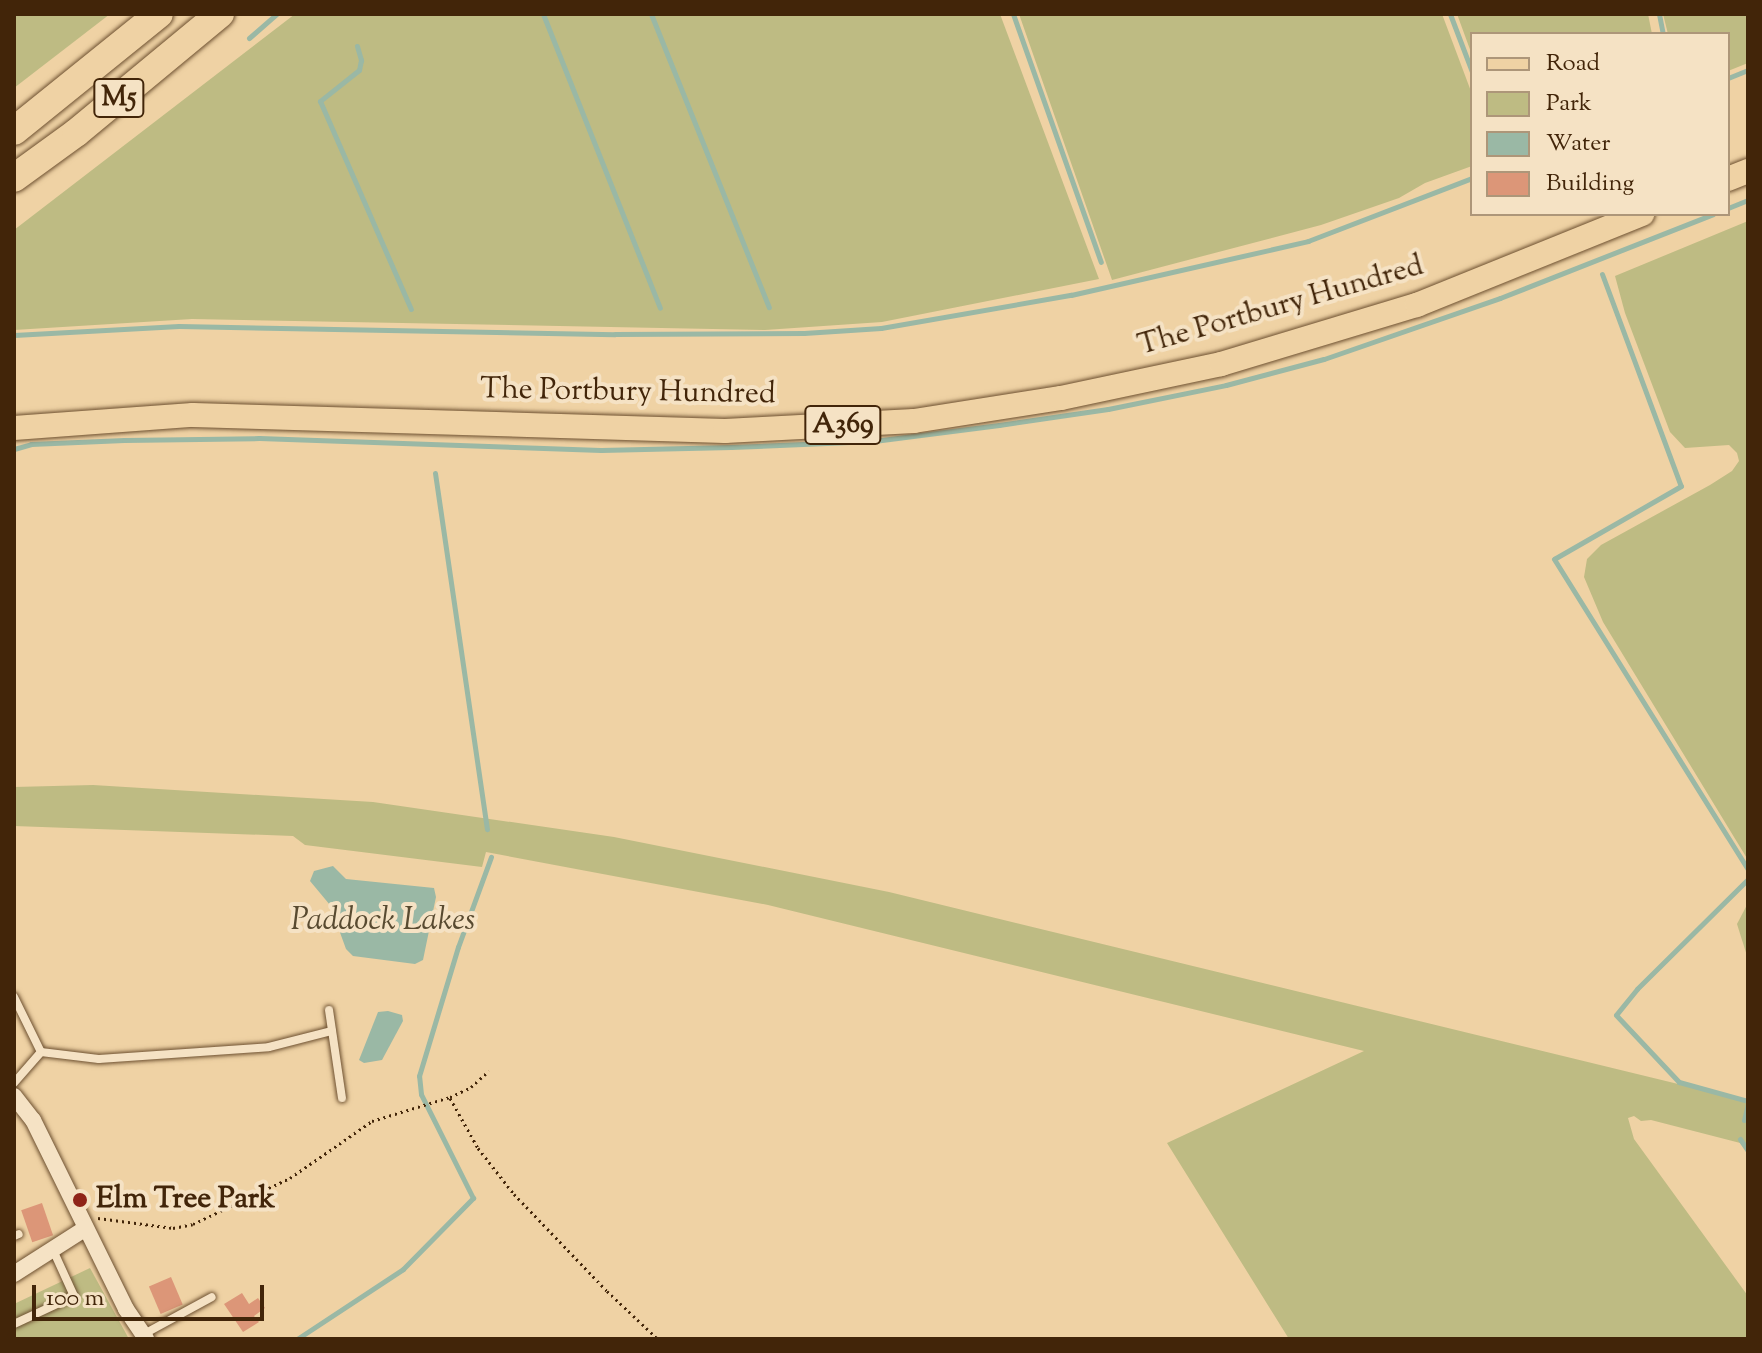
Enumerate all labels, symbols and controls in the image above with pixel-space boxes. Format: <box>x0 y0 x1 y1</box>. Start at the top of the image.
legend <box>1470 32 1730 216</box>
text: Road <box>1546 47 1600 81</box>
road number: M5 <box>93 74 145 122</box>
text: Park <box>1546 87 1592 121</box>
text: Water <box>1546 127 1610 161</box>
text: Building <box>1546 167 1634 201</box>
street label: The Portbury Hundred <box>1134 249 1428 365</box>
street label: The Portbury Hundred <box>480 372 776 414</box>
road number: A369 <box>803 401 883 449</box>
water label: Paddock Lakes <box>291 902 475 940</box>
place label: Elm Tree Park <box>96 1182 275 1218</box>
marker: Elm Tree Park <box>71 1191 89 1209</box>
scale bar <box>36 1269 268 1319</box>
text: 100 m <box>46 1282 104 1316</box>

